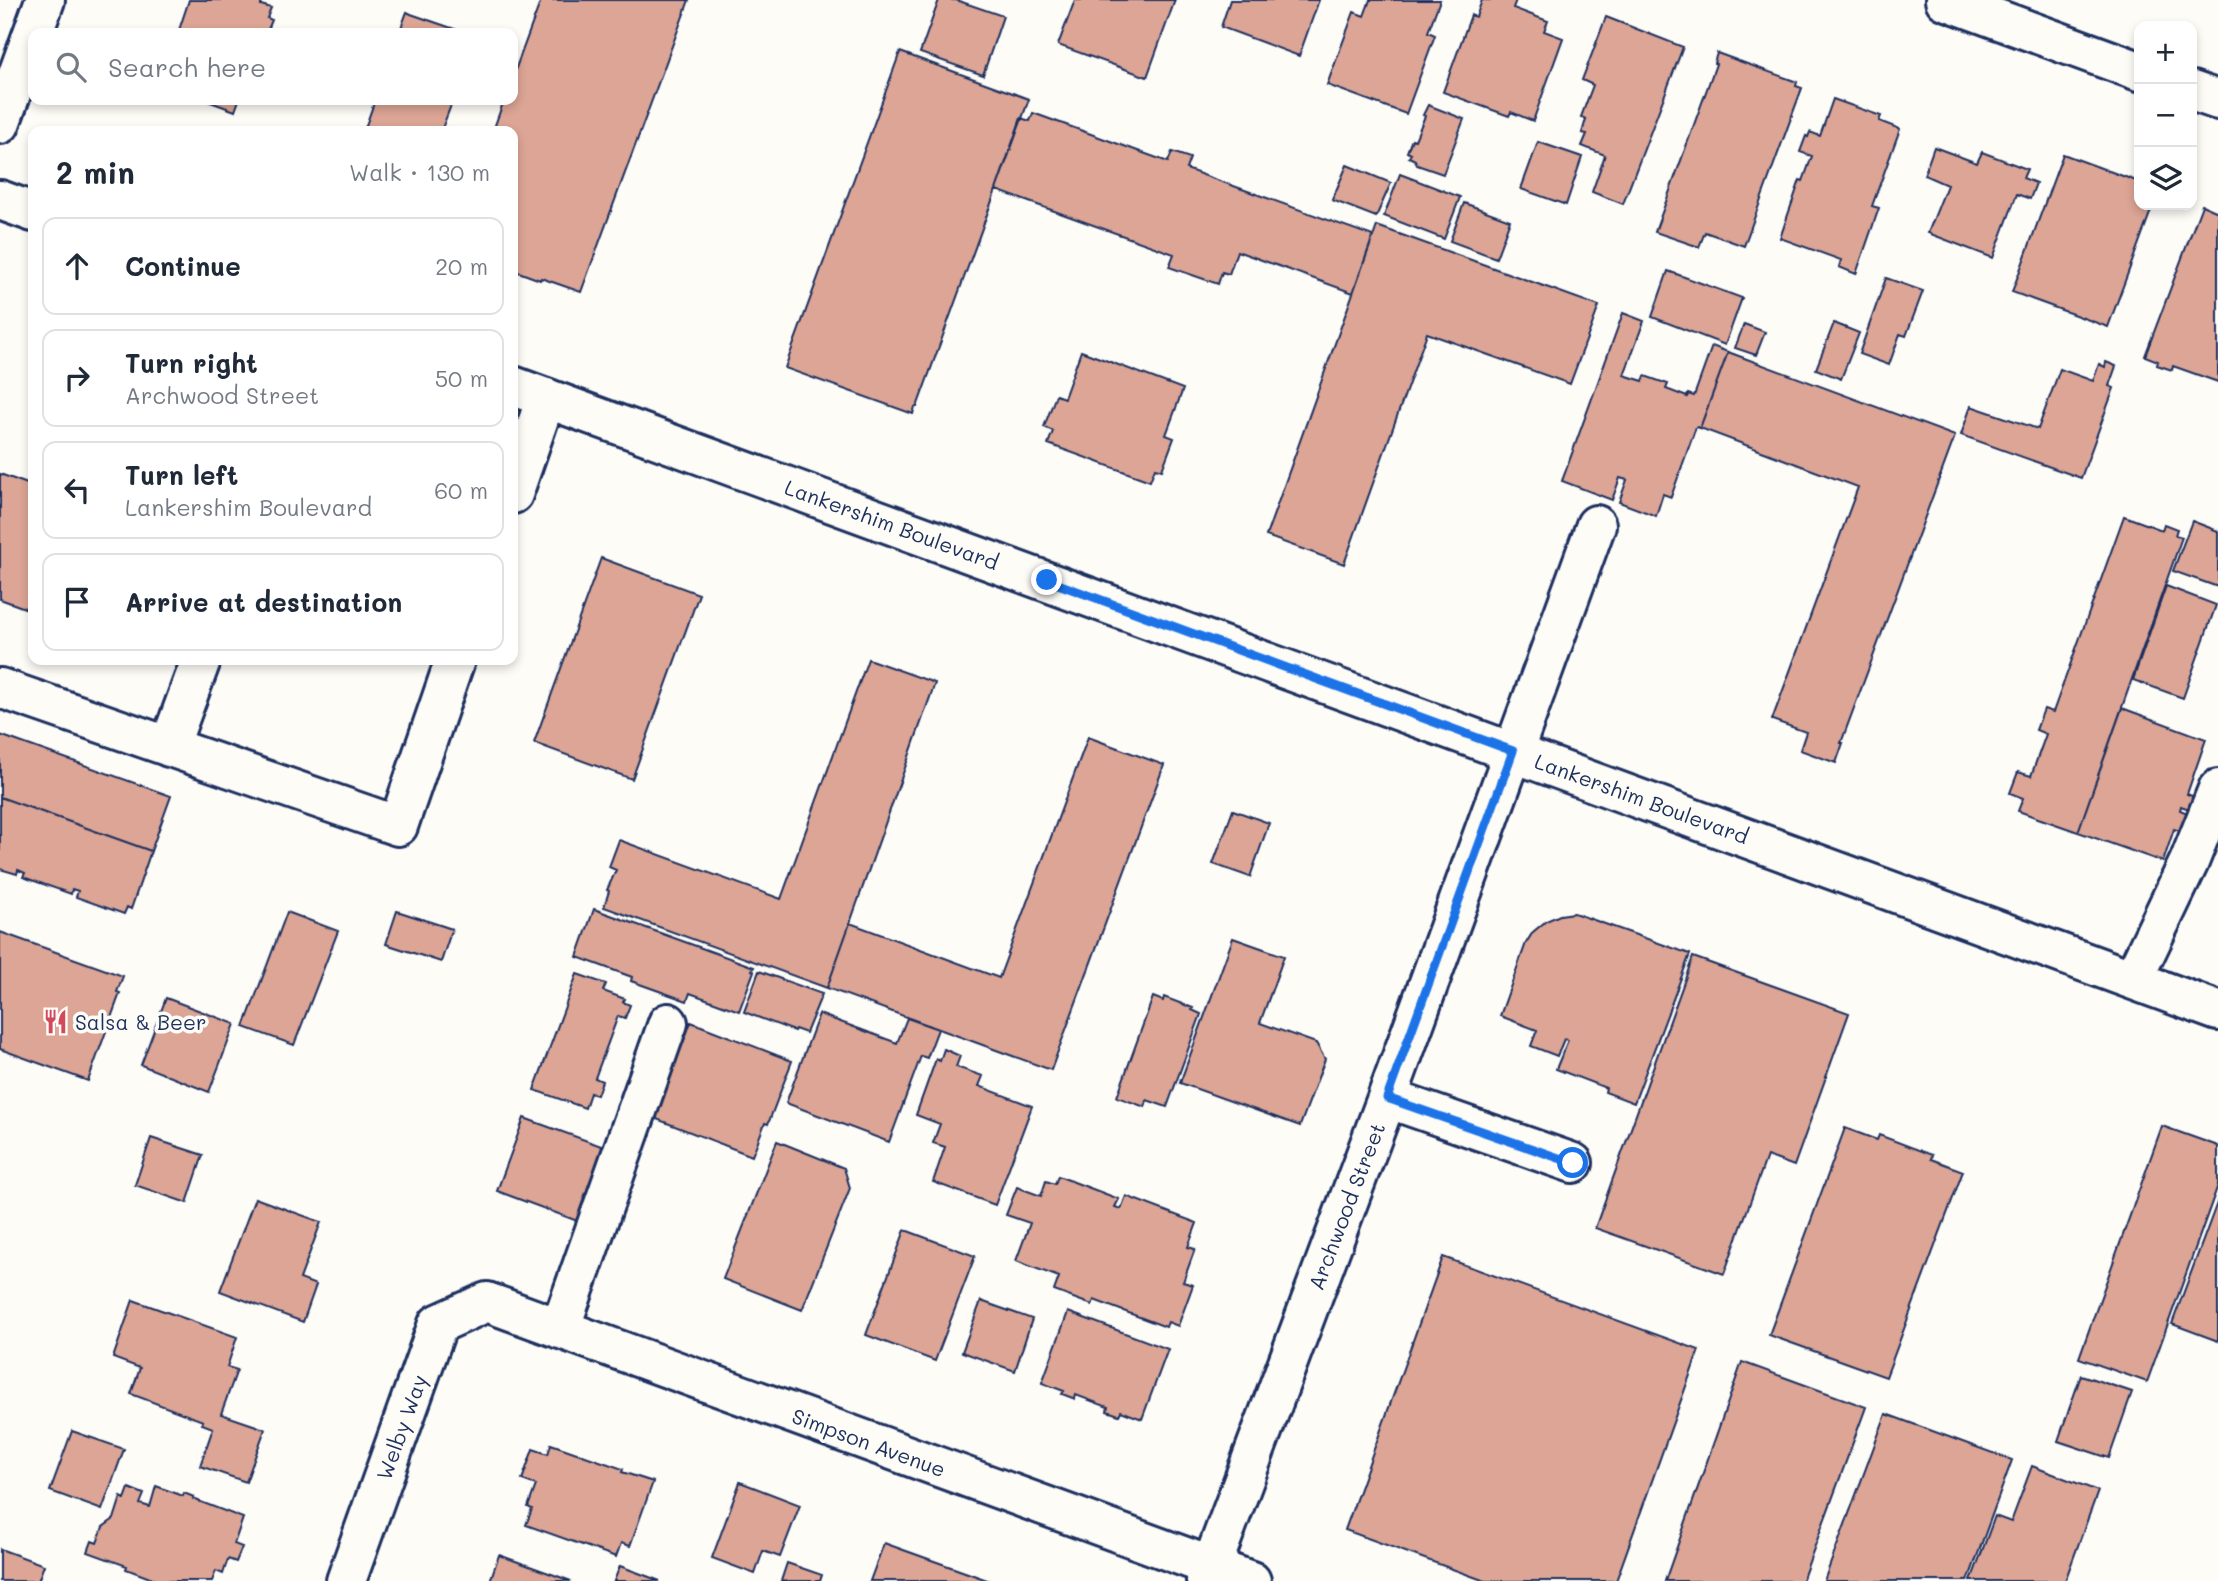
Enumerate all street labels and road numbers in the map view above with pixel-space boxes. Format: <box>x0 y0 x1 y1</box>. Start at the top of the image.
street label: Lankershim Boulevard <box>781 473 1003 575</box>
street label: Lankershim Boulevard <box>1531 747 1753 849</box>
street label: Archwood Street <box>1302 1118 1390 1294</box>
street label: Welby Way <box>369 1371 433 1483</box>
street label: Simpson Avenue <box>788 1402 950 1482</box>

